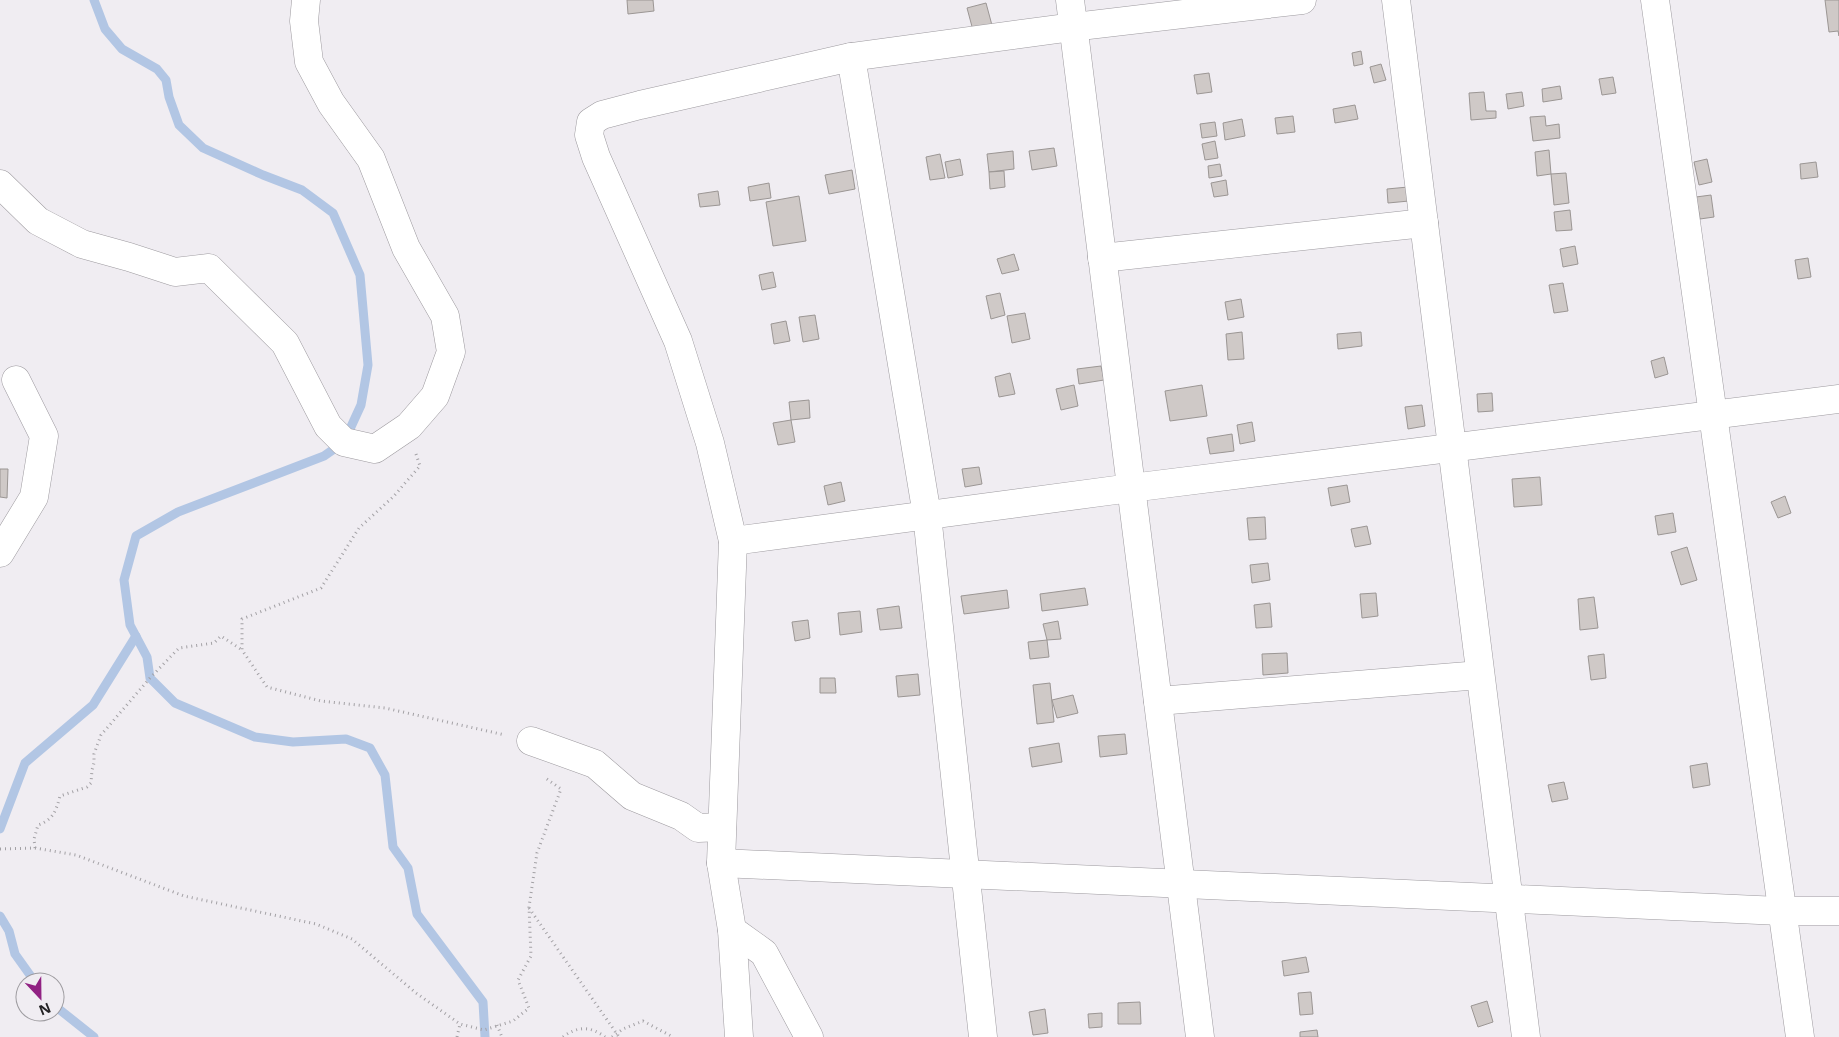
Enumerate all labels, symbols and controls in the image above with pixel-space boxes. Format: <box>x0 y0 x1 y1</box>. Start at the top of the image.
north arrow <box>15 972 65 1022</box>
text: N <box>36 999 54 1020</box>

